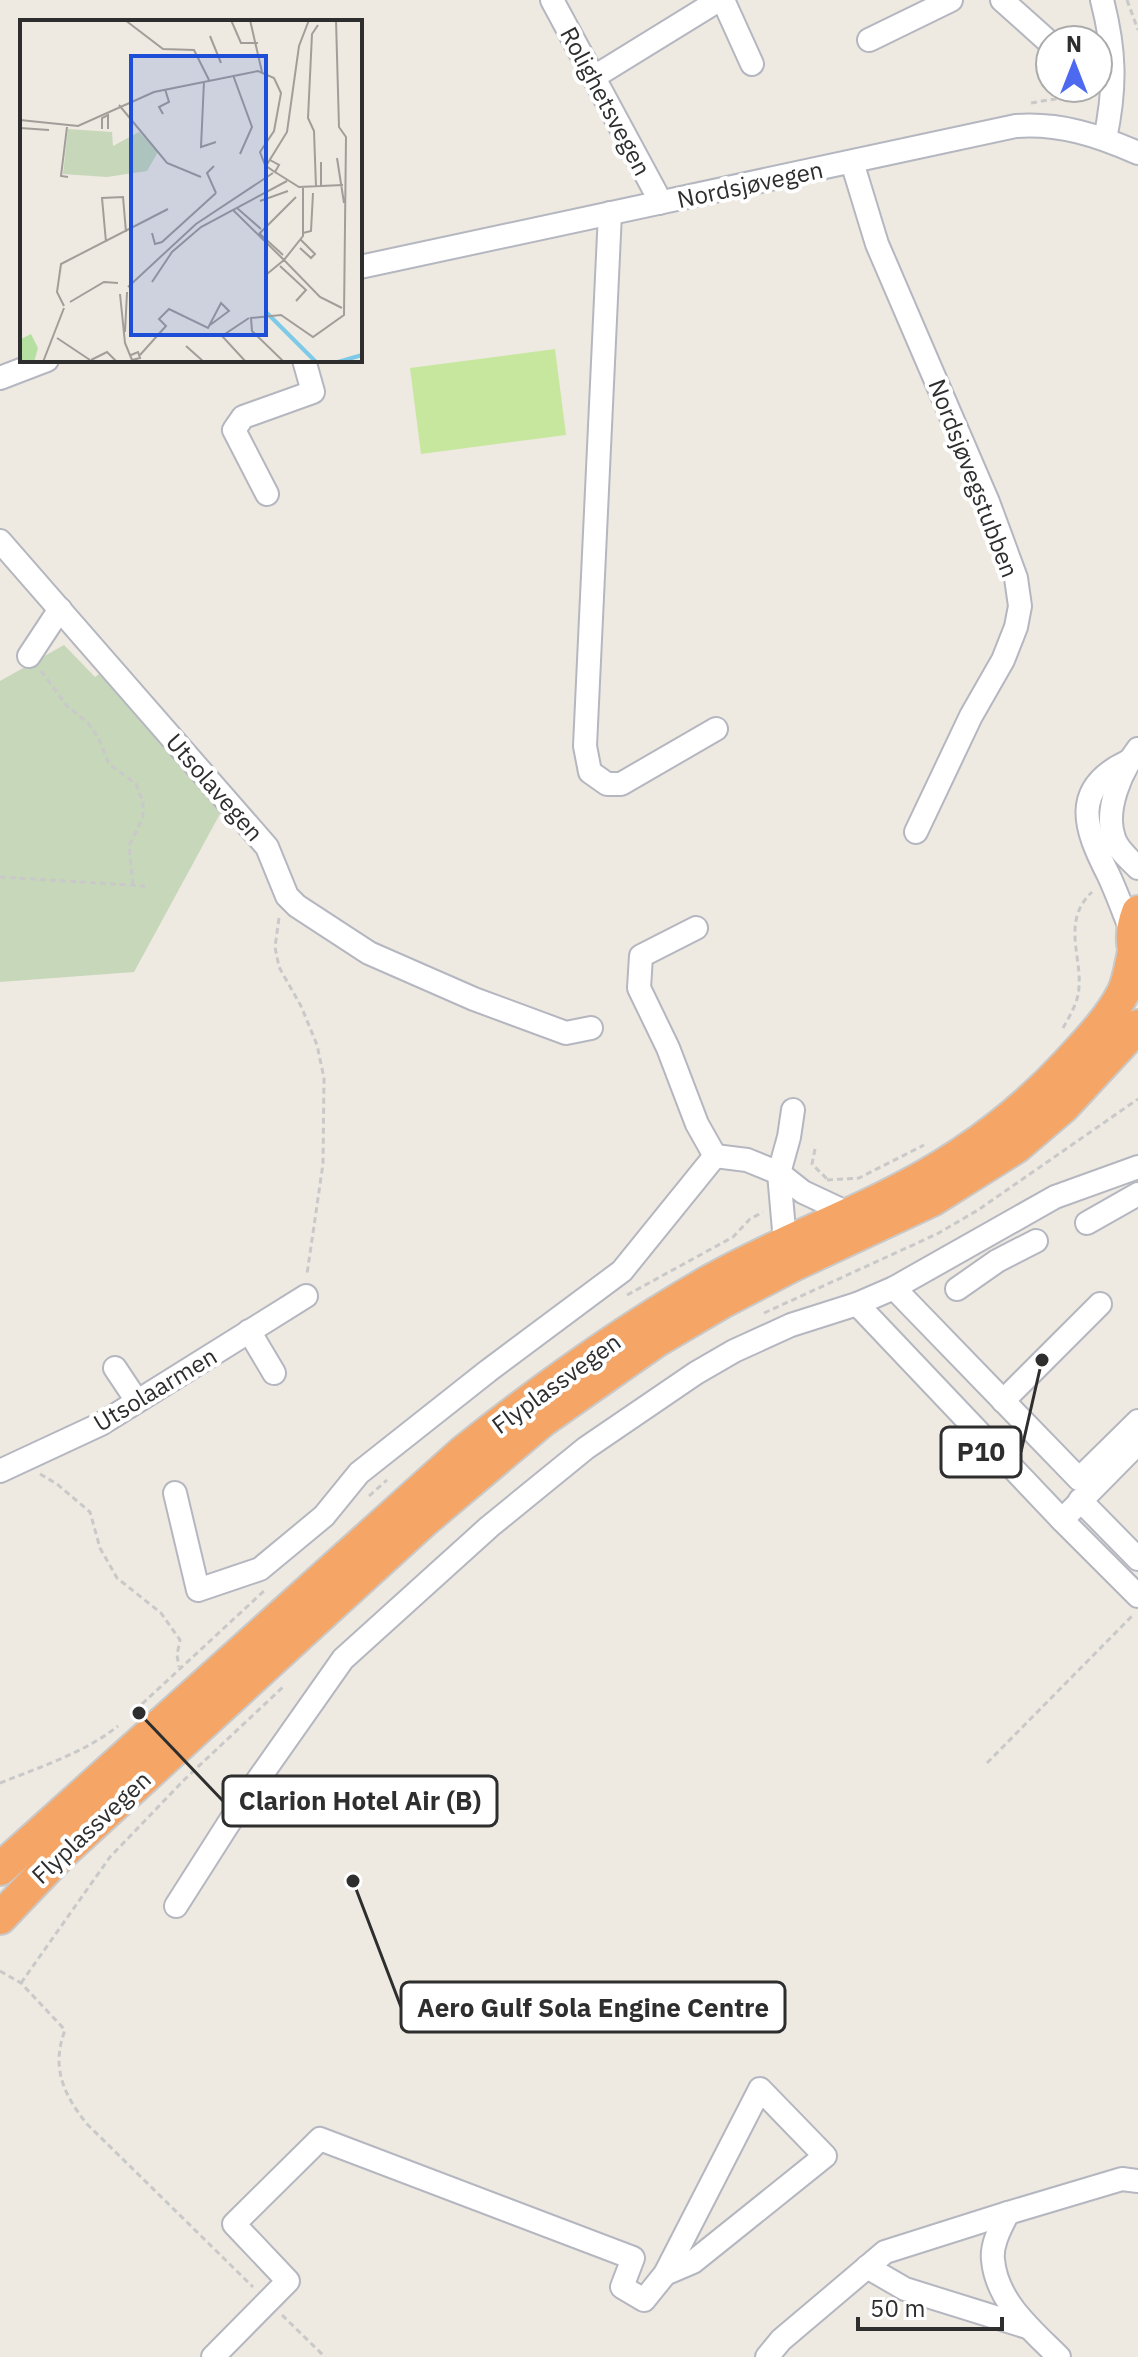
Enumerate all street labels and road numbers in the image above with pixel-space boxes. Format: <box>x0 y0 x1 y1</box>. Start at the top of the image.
street label: Rolighetsvegen <box>553 21 659 181</box>
street label: Nordsjøvegen <box>674 153 826 215</box>
street label: Nordsjøvegstubben <box>921 374 1027 582</box>
street label: Utsolavegen <box>159 726 271 848</box>
street label: Flyplassvegen <box>485 1325 627 1441</box>
street label: Utsolaarmen <box>87 1340 223 1438</box>
street label: Flyplassvegen <box>25 1763 157 1891</box>

